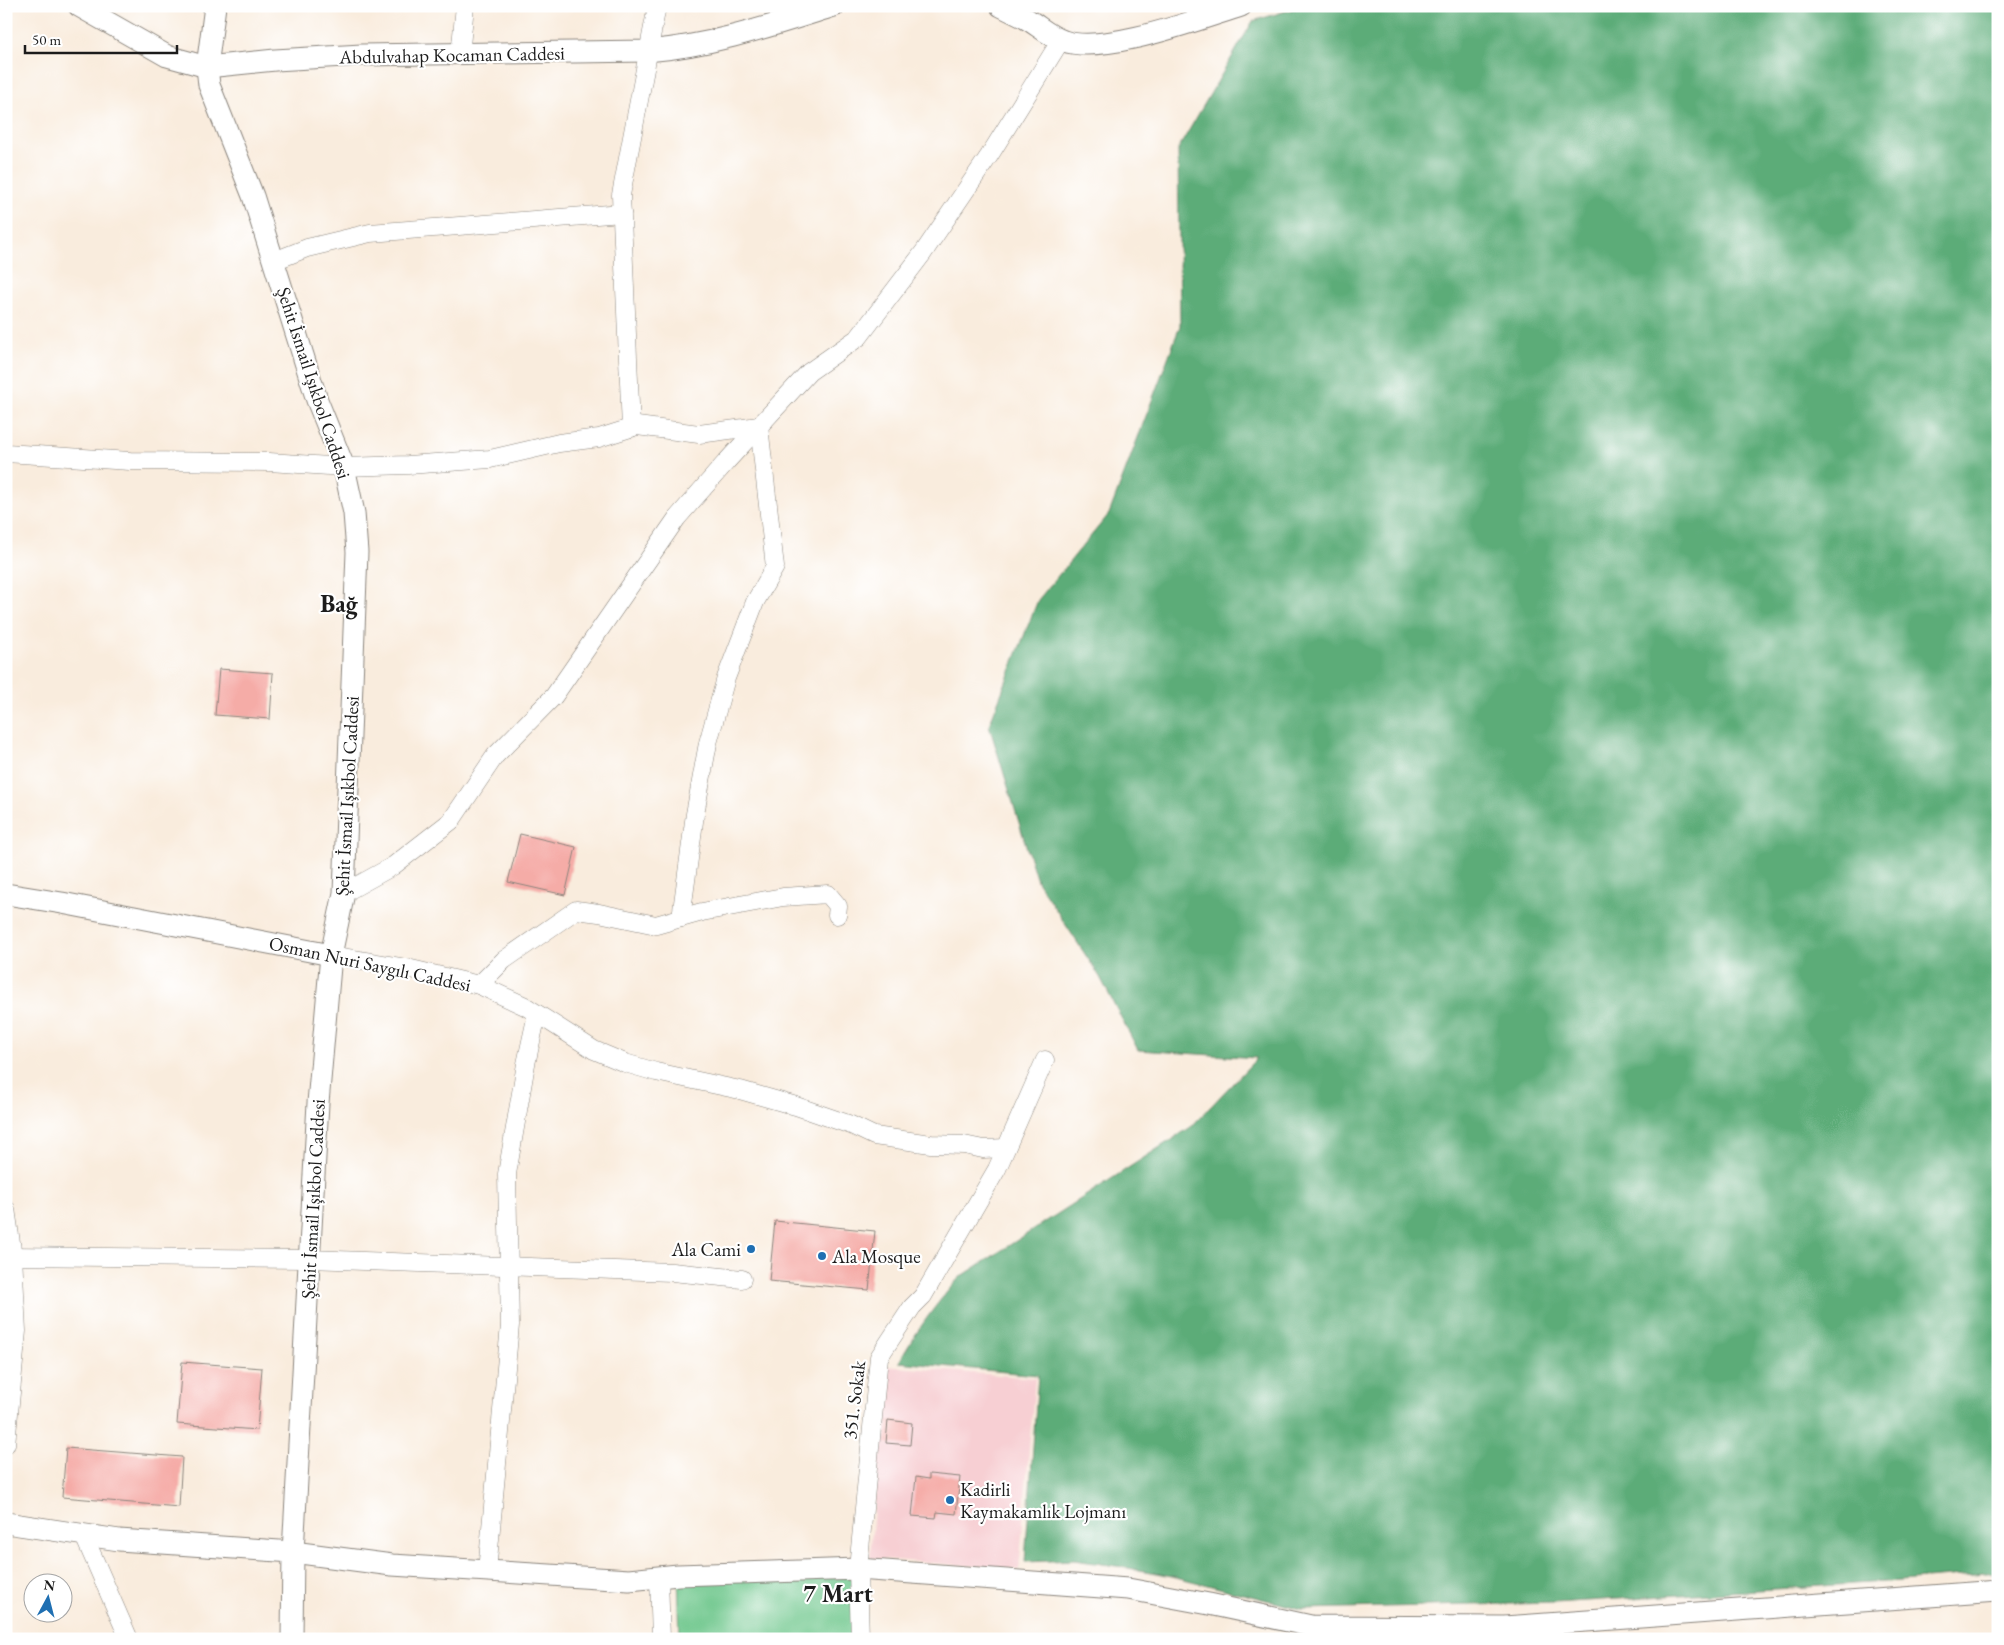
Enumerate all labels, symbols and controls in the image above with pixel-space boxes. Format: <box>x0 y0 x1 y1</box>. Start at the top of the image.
scale bar <box>25 22 178 54</box>
text: 50 m <box>32 30 61 49</box>
street label: Abdulvahap Kocaman Caddesi <box>338 41 565 69</box>
street label: Şehit İsmail Işıkbol Caddesi <box>271 284 357 482</box>
district label: Bağ <box>320 588 359 620</box>
street label: Şehit İsmail Işıkbol Caddesi <box>329 695 365 897</box>
street label: Osman Nuri Saygılı Caddesi <box>267 930 474 998</box>
street label: Şehit İsmail Işıkbol Caddesi <box>295 1098 331 1300</box>
place label: Ala Cami <box>670 1237 741 1262</box>
marker: Ala Cami <box>745 1243 757 1255</box>
place label: Ala Mosque <box>831 1244 921 1269</box>
marker: Ala Mosque <box>816 1250 828 1262</box>
street label: 351. Sokak <box>837 1358 871 1441</box>
place label: Kadirli Kaymakamlık Lojmanı <box>960 1477 1126 1524</box>
marker: Kadirli Kaymakamlık Lojmanı <box>944 1494 956 1506</box>
north arrow <box>22 1572 72 1622</box>
text: N <box>43 1575 57 1595</box>
district label: 7 Mart <box>803 1578 873 1609</box>

